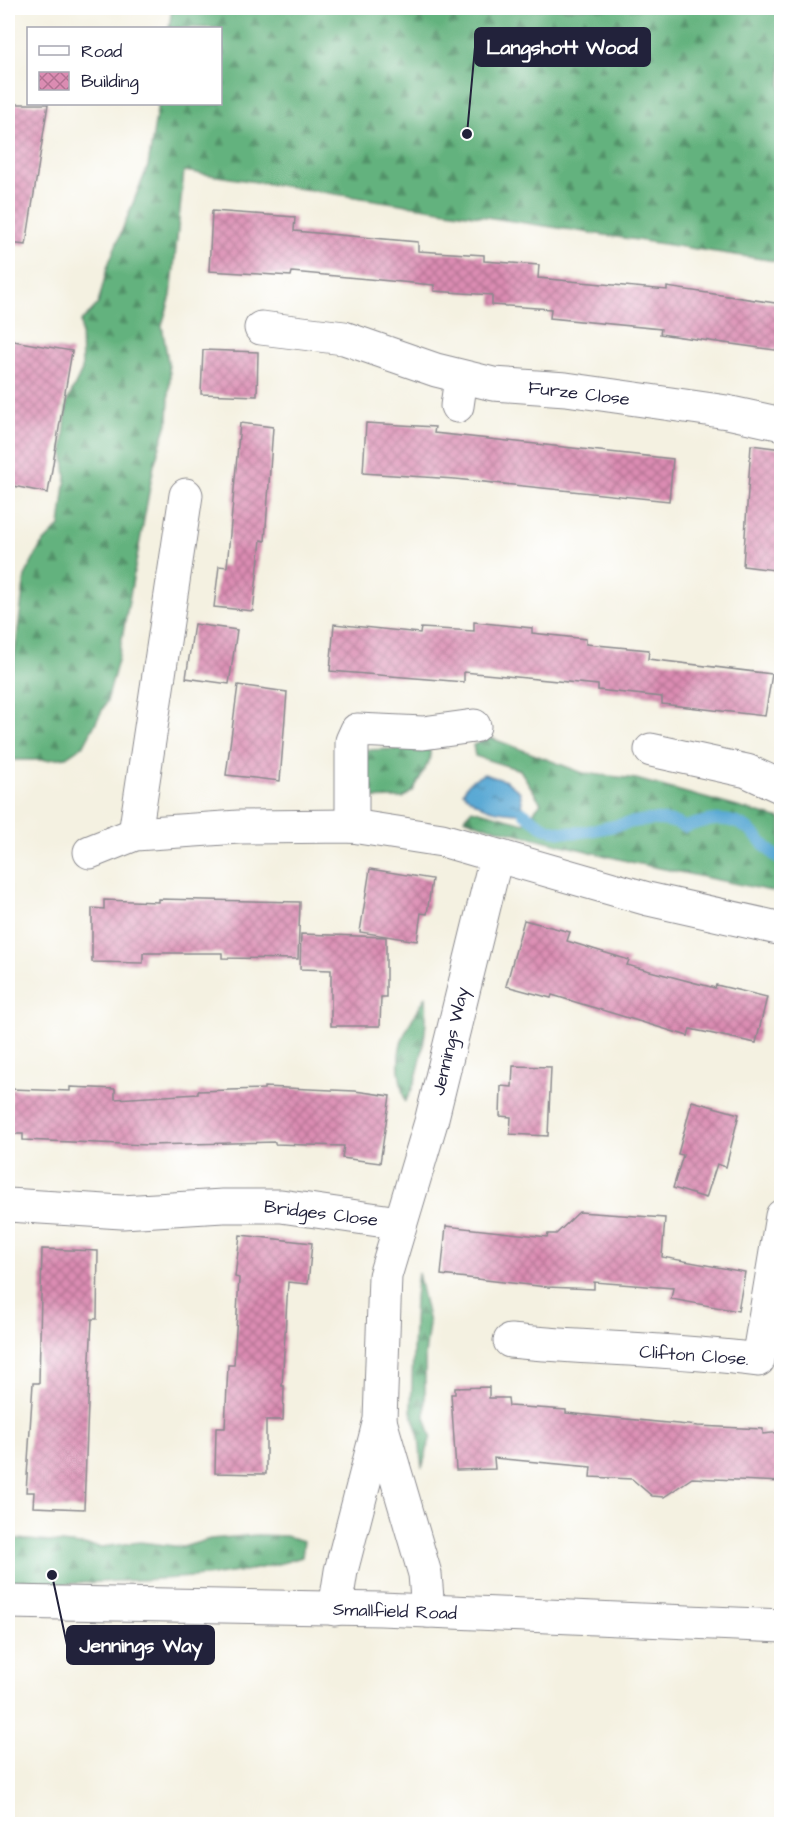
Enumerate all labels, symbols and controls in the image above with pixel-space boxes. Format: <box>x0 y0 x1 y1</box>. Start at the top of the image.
legend <box>27 27 222 105</box>
callout: Langshott Wood <box>475 28 650 66</box>
text: Langshott Wood <box>486 34 638 63</box>
text: Road <box>81 39 122 64</box>
text: Building <box>81 69 139 95</box>
street label: Furze Close <box>527 375 631 412</box>
street label: Jennings Way <box>426 984 476 1098</box>
street label: Bridges Close <box>263 1194 380 1234</box>
street label: Clifton Close. <box>638 1339 750 1372</box>
street label: Smallfield Road <box>333 1597 457 1626</box>
callout: Jennings Way <box>67 1626 214 1664</box>
text: Jennings Way <box>79 1632 202 1661</box>

